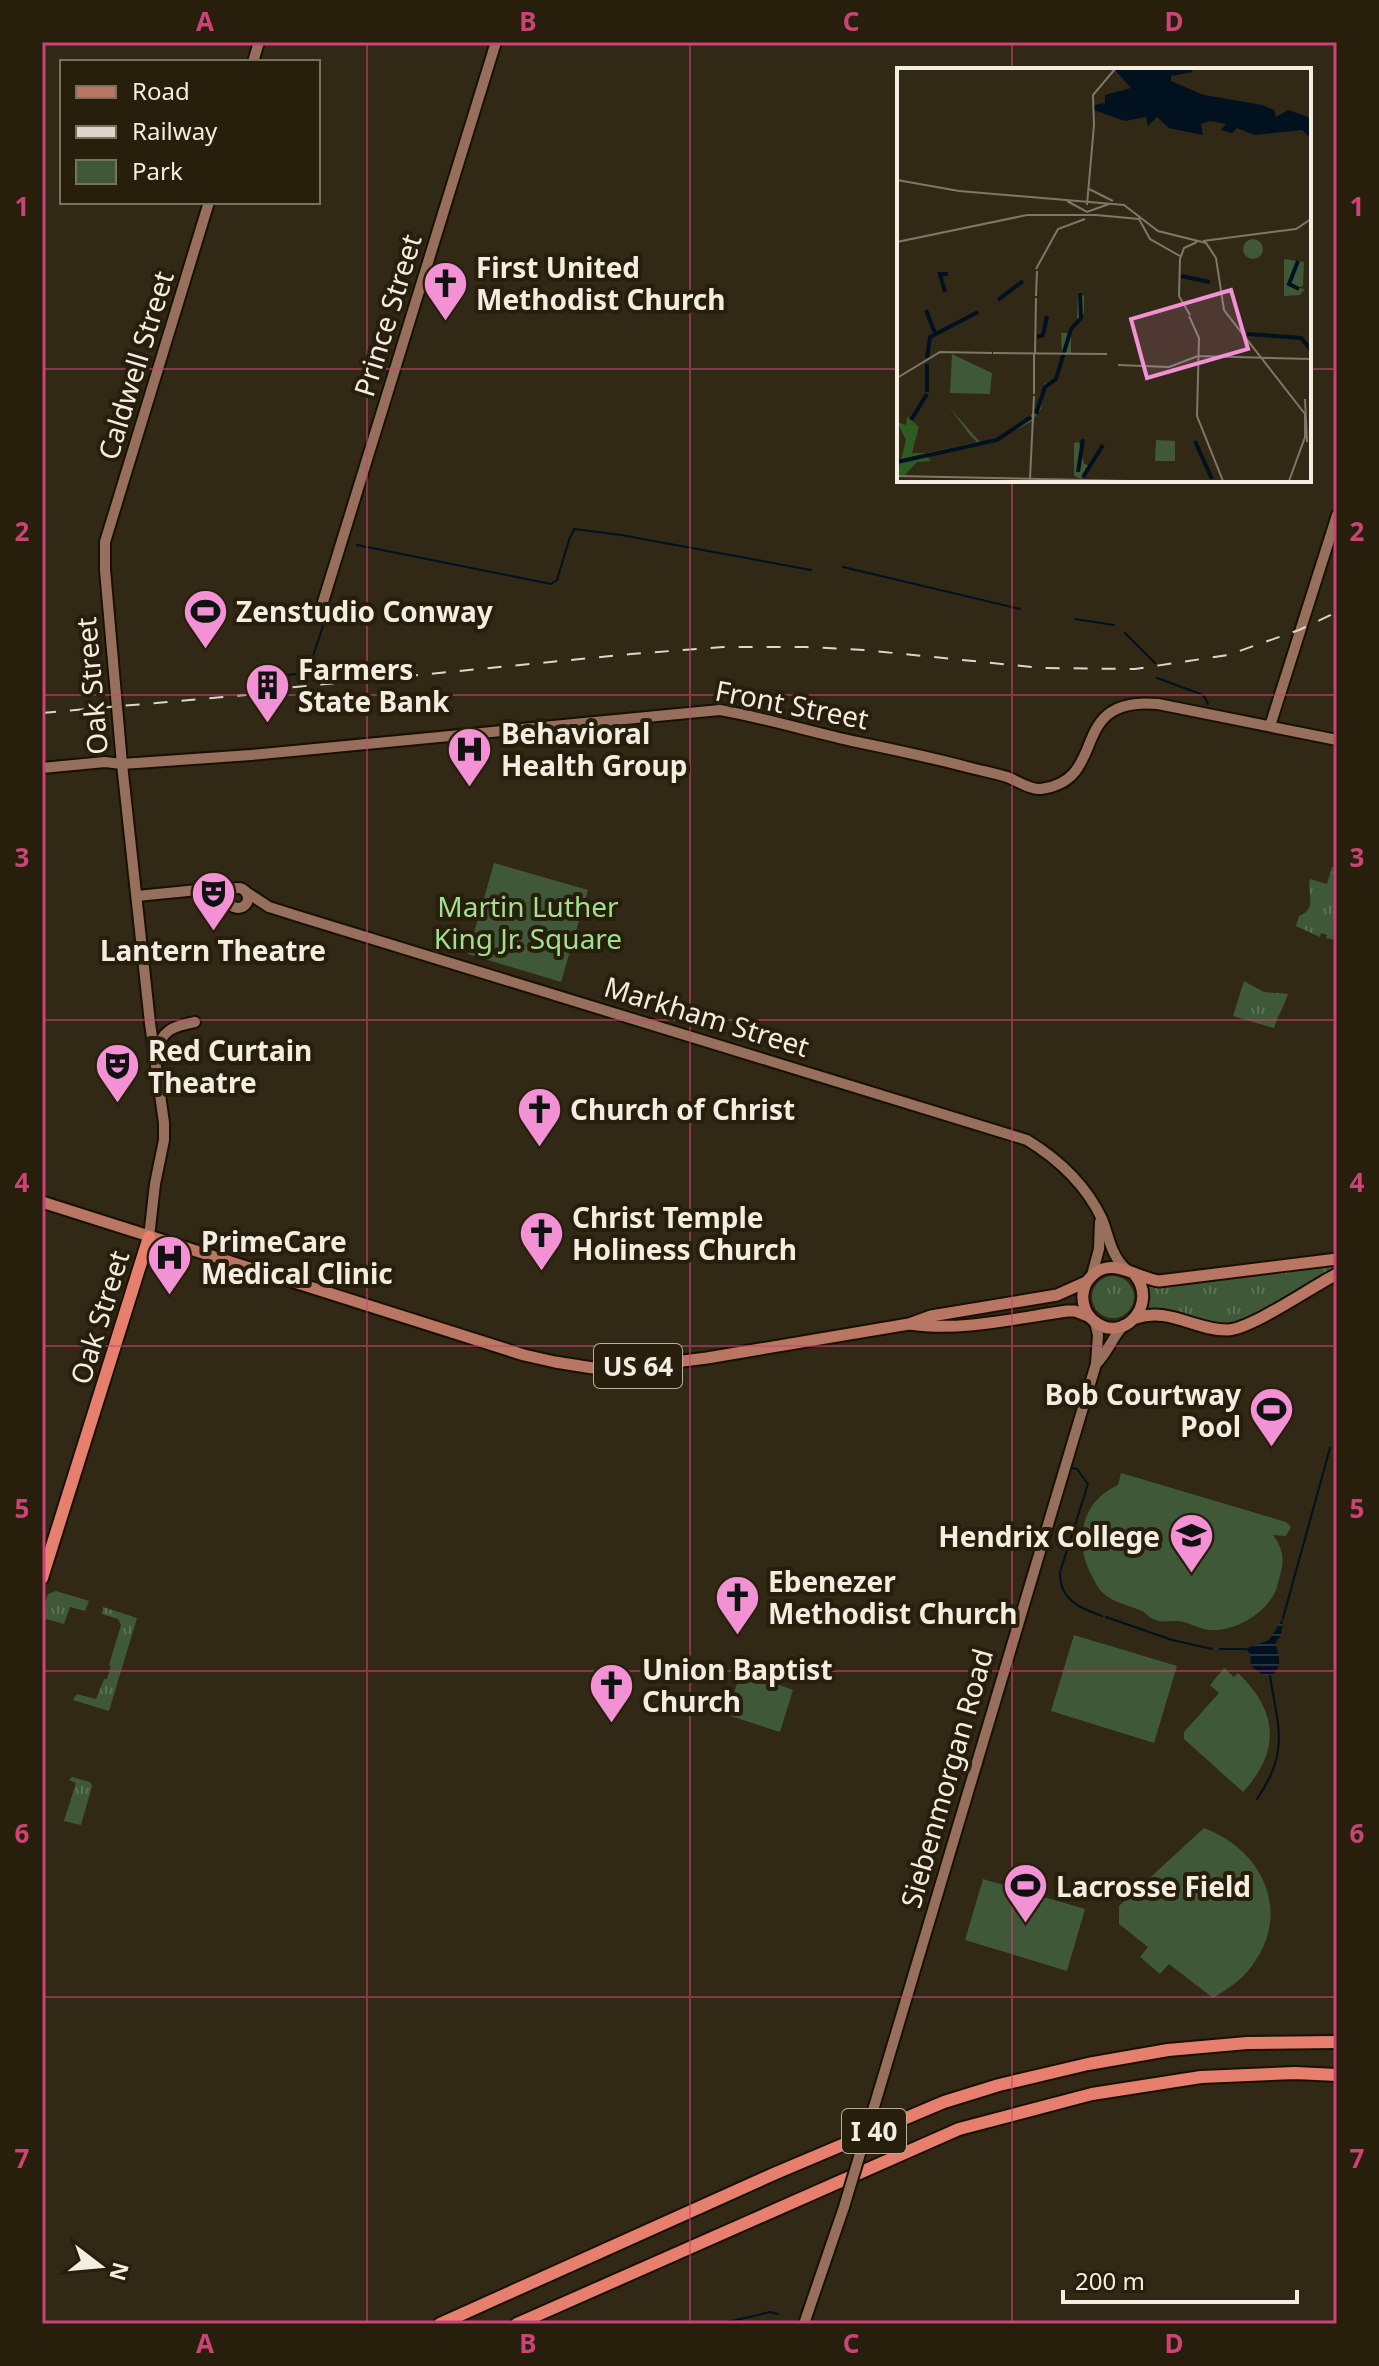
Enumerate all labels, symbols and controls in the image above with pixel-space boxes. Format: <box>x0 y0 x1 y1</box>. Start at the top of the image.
text: A <box>196 3 214 39</box>
text: B <box>519 3 537 39</box>
text: C <box>843 3 859 39</box>
text: D <box>1164 3 1184 39</box>
legend <box>60 60 320 204</box>
inset map <box>897 68 1311 482</box>
text: Road <box>132 74 190 107</box>
text: Railway <box>132 114 218 147</box>
text: Park <box>132 154 183 187</box>
text: 1 <box>15 188 29 224</box>
text: 1 <box>1350 188 1364 224</box>
street label: Prince Street <box>344 229 430 401</box>
place label: First United Methodist Church <box>476 248 726 318</box>
church icon: First United Methodist Church <box>421 259 469 322</box>
street label: Caldwell Street <box>88 266 182 464</box>
text: 2 <box>15 513 30 549</box>
text: 2 <box>1350 513 1365 549</box>
sports icon: Zenstudio Conway <box>181 587 229 650</box>
place label: Zenstudio Conway <box>236 592 493 630</box>
street label: Oak Street <box>66 616 116 756</box>
place label: Farmers State Bank <box>298 650 450 720</box>
building icon: Farmers State Bank <box>243 661 291 724</box>
street label: Front Street <box>712 671 872 737</box>
place label: Behavioral Health Group <box>501 714 688 784</box>
hospital icon: Behavioral Health Group <box>446 725 494 788</box>
text: 3 <box>15 839 29 875</box>
text: 3 <box>1350 839 1364 875</box>
theatre icon: Lantern Theatre <box>189 869 237 932</box>
park label: Martin Luther King Jr. Square <box>434 887 622 957</box>
place label: Lantern Theatre <box>100 931 326 969</box>
street label: Markham Street <box>600 967 814 1065</box>
place label: Red Curtain Theatre <box>148 1031 312 1101</box>
theatre icon: Red Curtain Theatre <box>93 1042 141 1105</box>
church icon: Church of Christ <box>515 1085 563 1148</box>
place label: Church of Christ <box>570 1090 795 1128</box>
text: 4 <box>15 1164 30 1200</box>
text: 4 <box>1350 1164 1365 1200</box>
place label: Christ Temple Holiness Church <box>572 1198 797 1268</box>
church icon: Christ Temple Holiness Church <box>517 1209 565 1272</box>
place label: PrimeCare Medical Clinic <box>201 1222 393 1292</box>
hospital icon: PrimeCare Medical Clinic <box>146 1233 194 1296</box>
street label: Oak Street <box>61 1245 137 1389</box>
road number: US 64 <box>594 1344 682 1388</box>
place label: Bob Courtway Pool <box>1045 1375 1241 1445</box>
sports icon: Bob Courtway Pool <box>1248 1386 1296 1449</box>
text: 5 <box>15 1490 29 1526</box>
text: 5 <box>1350 1490 1364 1526</box>
school or university icon: Hendrix College <box>1167 1512 1215 1575</box>
place label: Hendrix College <box>938 1517 1160 1555</box>
place label: Ebenezer Methodist Church <box>768 1562 1018 1632</box>
church icon: Ebenezer Methodist Church <box>713 1573 761 1636</box>
street label: Siebenmorgan Road <box>891 1644 1001 1912</box>
place label: Union Baptist Church <box>642 1650 833 1720</box>
church icon: Union Baptist Church <box>587 1661 635 1724</box>
text: 6 <box>15 1815 30 1851</box>
text: 6 <box>1350 1815 1365 1851</box>
sports icon: Lacrosse Field <box>1001 1862 1049 1925</box>
place label: Lacrosse Field <box>1056 1867 1251 1905</box>
road number: I 40 <box>842 2109 906 2153</box>
text: 7 <box>15 2140 30 2176</box>
text: 7 <box>1350 2140 1365 2176</box>
north arrow <box>60 2226 140 2306</box>
scale bar <box>1063 2254 1297 2304</box>
text: N <box>103 2259 137 2285</box>
text: 200 m <box>1075 2264 1145 2297</box>
text: A <box>196 2325 214 2361</box>
text: B <box>519 2325 537 2361</box>
text: C <box>843 2325 859 2361</box>
text: D <box>1164 2325 1184 2361</box>

